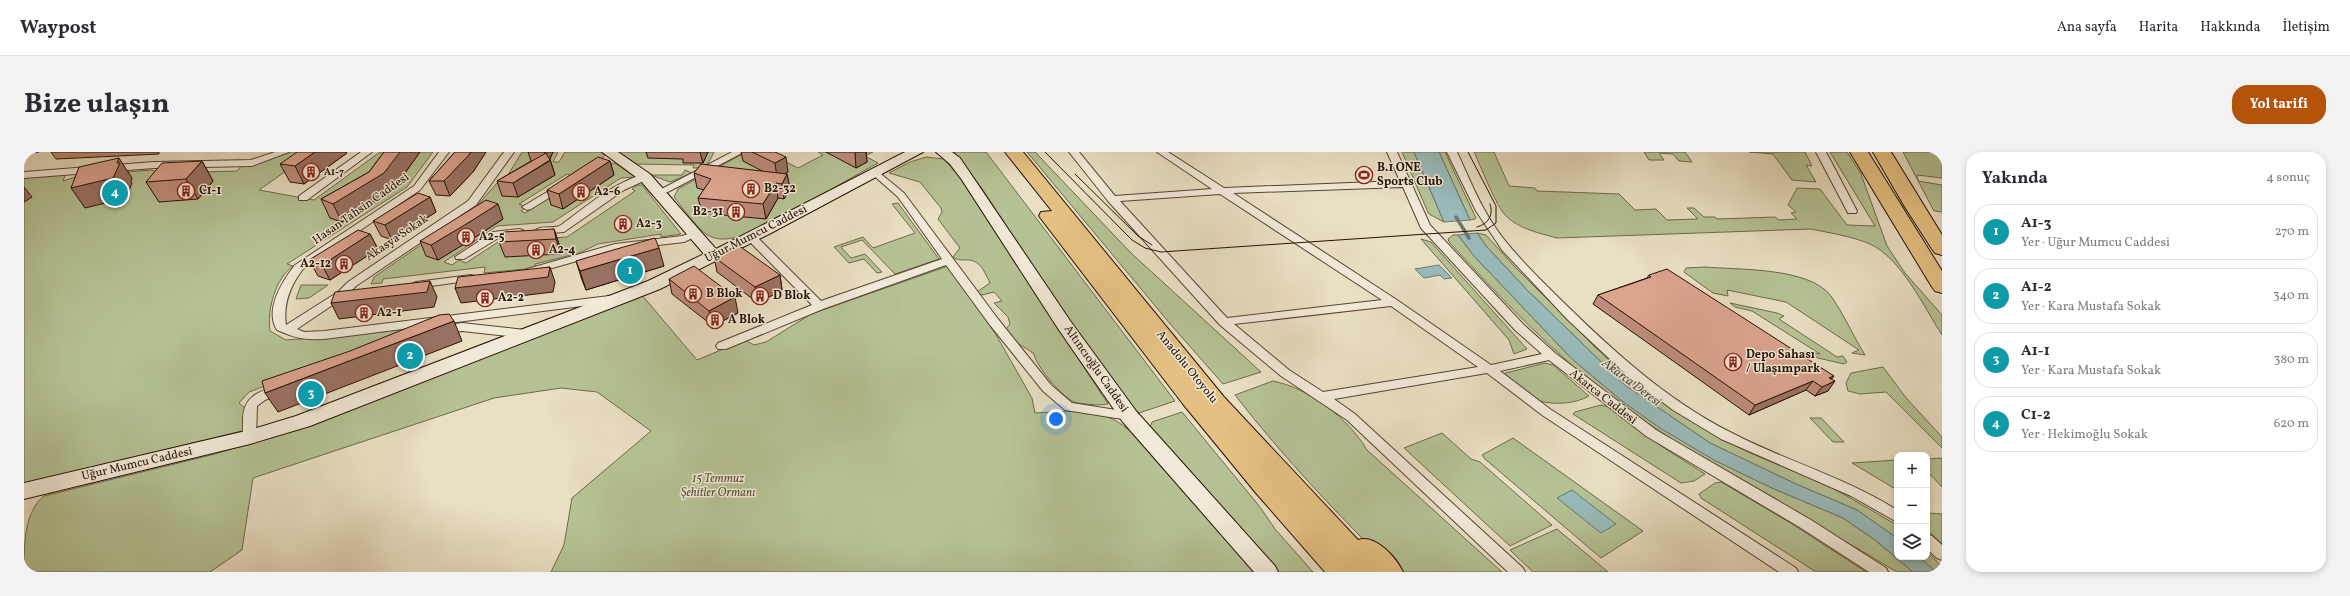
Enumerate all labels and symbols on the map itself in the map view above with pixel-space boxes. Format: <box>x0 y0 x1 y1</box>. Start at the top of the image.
place label: B.1 ONE Sports Club <box>1377 160 1443 190</box>
building icon: A1-7 <box>301 162 321 182</box>
place label: A1-7 <box>324 165 344 179</box>
sports icon: B.1 ONE Sports Club <box>1354 165 1374 185</box>
street label: Hasan Tahsin Caddesi <box>309 169 413 248</box>
pin: 4 <box>102 178 128 208</box>
building icon: B2-32 <box>741 179 761 199</box>
building icon: C1-1 <box>176 181 196 201</box>
place label: B2-32 <box>764 181 796 197</box>
building icon: A2-6 <box>571 182 591 202</box>
place label: C1-1 <box>199 183 221 199</box>
place label: A2-6 <box>594 184 621 200</box>
street label: Uğur Mumcu Caddesi <box>702 201 810 267</box>
building icon: B2-31 <box>726 202 746 222</box>
place label: B2-31 <box>693 204 723 220</box>
street label: Akasya Sokak <box>362 211 432 265</box>
building icon: A2-3 <box>613 214 633 234</box>
place label: A2-3 <box>636 216 662 232</box>
building icon: A2-5 <box>456 227 476 247</box>
place label: A2-5 <box>479 229 505 245</box>
building icon: A2-4 <box>526 240 546 260</box>
place label: A2-4 <box>549 242 576 258</box>
building icon: A2-12 <box>334 254 354 274</box>
place label: A2-12 <box>300 256 331 272</box>
pin: 1 <box>617 256 643 286</box>
building icon: B Blok <box>683 284 703 304</box>
place label: B Blok <box>706 286 743 302</box>
building icon: D Blok <box>750 286 770 306</box>
building icon: A2-2 <box>475 288 495 308</box>
place label: D Blok <box>773 288 811 304</box>
place label: A2-2 <box>498 290 524 306</box>
building icon: A2-1 <box>354 303 374 323</box>
place label: A2-1 <box>377 305 402 321</box>
building icon: A Blok <box>705 310 725 330</box>
place label: A Blok <box>728 312 766 328</box>
street label: Altıncıoğlu Caddesi <box>1060 322 1132 416</box>
street label: Anadolu Otoyolu <box>1153 327 1222 407</box>
pin: 2 <box>397 341 423 371</box>
place label: Depo Sahası / Ulaşımpark <box>1746 347 1821 377</box>
building icon: Depo Sahası / Ulaşımpark <box>1723 352 1743 372</box>
water label: Akarca Deresi <box>1597 354 1665 412</box>
street label: Akarca Caddesi <box>1566 366 1640 429</box>
pin: 3 <box>298 379 324 409</box>
your location <box>1046 409 1066 429</box>
street label: Uğur Mumcu Caddesi <box>80 443 194 485</box>
park label: 15 Temmuz Şehitler Ormanı <box>681 471 755 501</box>

